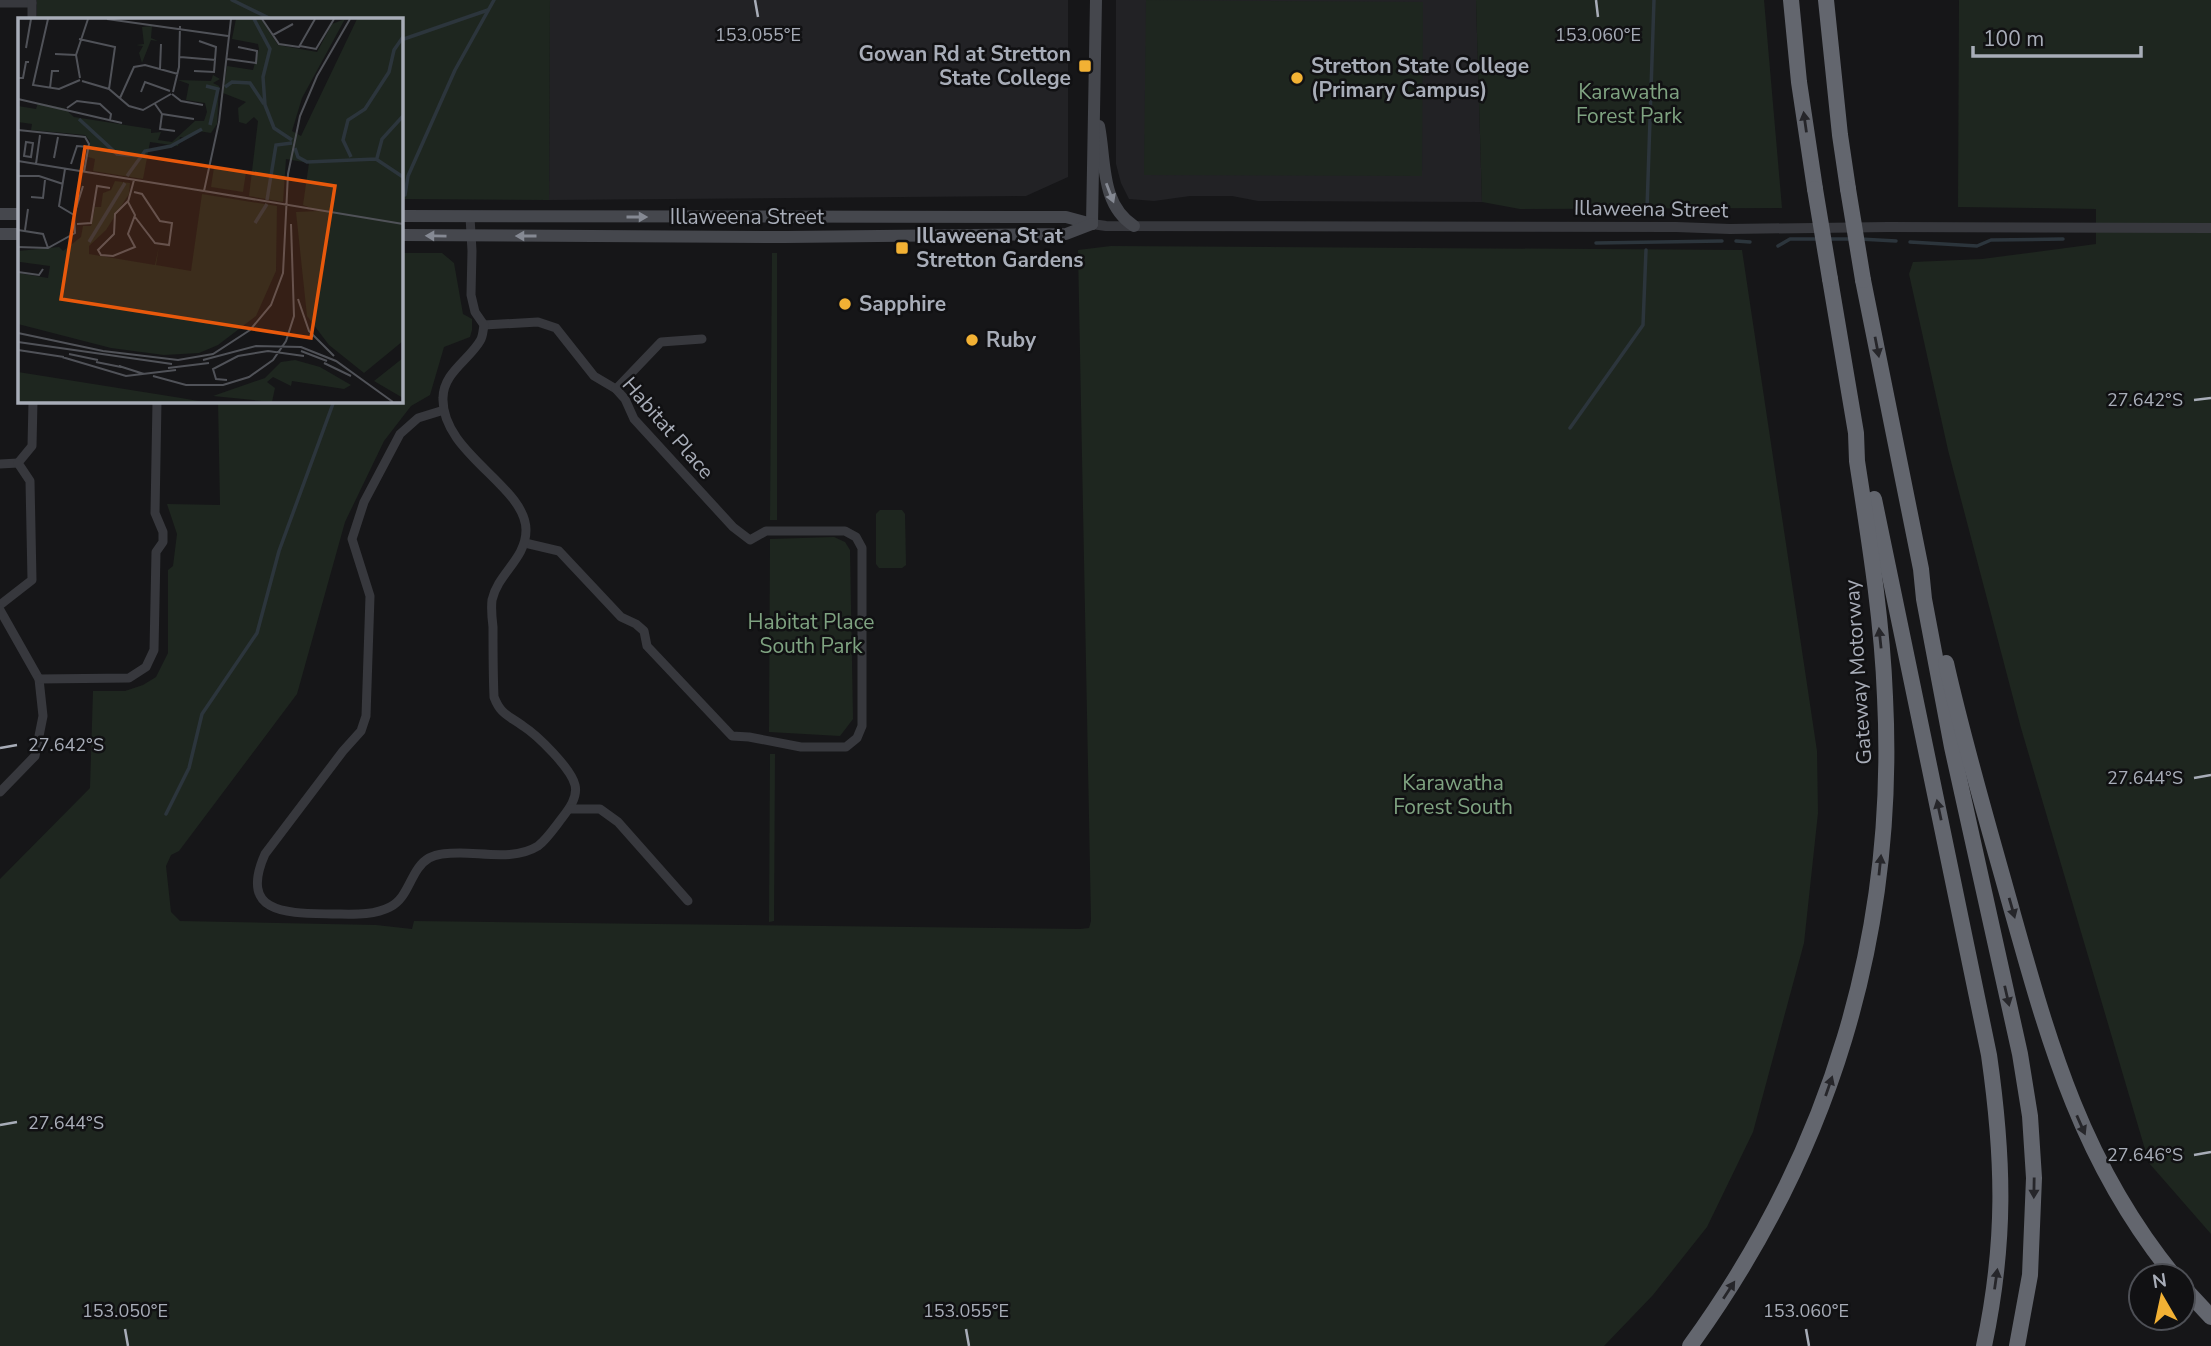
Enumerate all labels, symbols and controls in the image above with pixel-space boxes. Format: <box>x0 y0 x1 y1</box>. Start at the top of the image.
scale bar <box>1973 14 2141 58</box>
inset map <box>18 18 402 402</box>
text: 153.055°E <box>715 23 801 47</box>
text: 153.060°E <box>1555 23 1641 47</box>
text: 100 m <box>1983 25 2044 53</box>
place label: Gowan Rd at Stretton State College <box>858 40 1071 92</box>
place label: Stretton State College (Primary Campus) <box>1311 52 1529 104</box>
marker: Gowan Rd at Stretton State College <box>1077 58 1093 74</box>
marker: Stretton State College (Primary Campus) <box>1289 70 1305 86</box>
park label: Karawatha Forest Park <box>1576 78 1683 130</box>
one-way arrow <box>1799 111 1810 133</box>
one-way arrow <box>1105 183 1116 204</box>
street label: Illaweena Street <box>1574 194 1729 224</box>
street label: Illaweena Street <box>670 203 825 231</box>
one-way arrow <box>626 211 648 223</box>
place label: Illaweena St at Stretton Gardens <box>916 222 1084 274</box>
one-way arrow <box>425 230 447 241</box>
one-way arrow <box>514 230 536 242</box>
marker: Illaweena St at Stretton Gardens <box>894 240 910 256</box>
place label: Sapphire <box>859 290 946 318</box>
marker: Sapphire <box>837 296 853 312</box>
place label: Ruby <box>986 326 1037 354</box>
marker: Ruby <box>964 332 980 348</box>
one-way arrow <box>1871 336 1882 358</box>
street label: Habitat Place <box>616 371 720 485</box>
text: 27.642°S <box>2107 388 2183 412</box>
street label: Gateway Motorway <box>1838 578 1878 765</box>
park label: Habitat Place South Park <box>748 608 874 660</box>
one-way arrow <box>1875 627 1886 649</box>
text: 27.642°S <box>28 733 104 757</box>
text: 27.644°S <box>2107 766 2183 790</box>
park label: Karawatha Forest South <box>1393 769 1513 821</box>
one-way arrow <box>1933 799 1944 821</box>
one-way arrow <box>1875 854 1886 876</box>
one-way arrow <box>2007 898 2017 919</box>
one-way arrow <box>2001 985 2012 1007</box>
one-way arrow <box>1824 1076 1835 1097</box>
text: 27.644°S <box>28 1111 104 1135</box>
one-way arrow <box>2075 1115 2087 1135</box>
text: 27.646°S <box>2107 1143 2183 1167</box>
one-way arrow <box>2028 1178 2040 1200</box>
north arrow <box>2127 1262 2197 1332</box>
text: N <box>2150 1267 2169 1295</box>
one-way arrow <box>1991 1268 2002 1290</box>
one-way arrow <box>1723 1280 1736 1300</box>
text: 153.050°E <box>82 1299 168 1323</box>
text: 153.055°E <box>923 1299 1009 1323</box>
text: 153.060°E <box>1763 1299 1849 1323</box>

